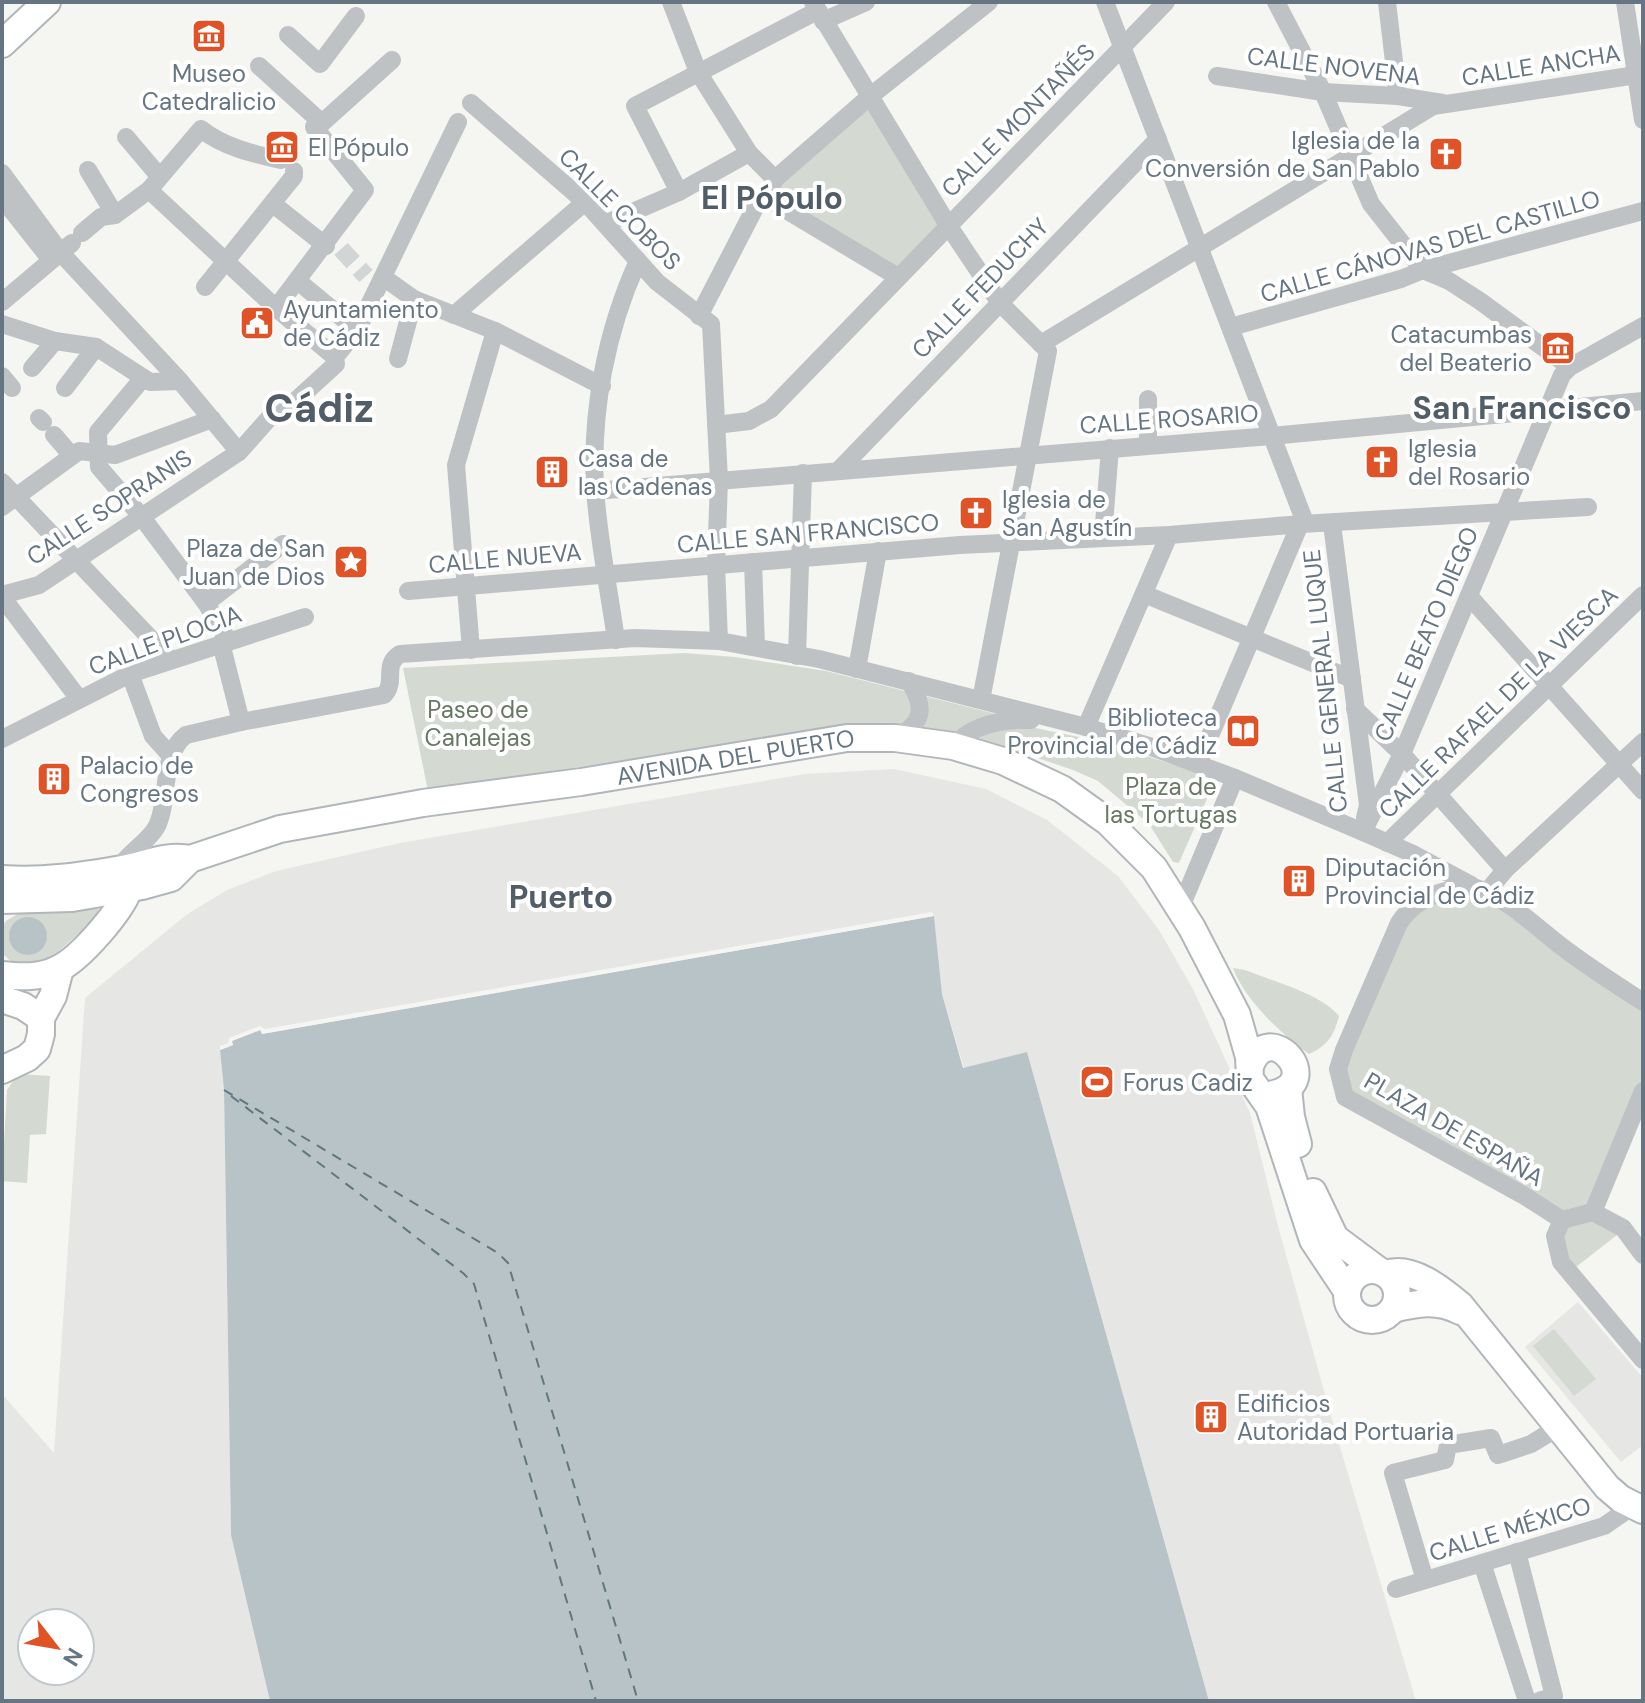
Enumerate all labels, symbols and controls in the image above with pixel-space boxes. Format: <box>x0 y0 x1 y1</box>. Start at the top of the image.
museum icon: Museo Catedralicio <box>190 17 228 55</box>
street label: CALLE MONTAÑÉS <box>935 37 1101 203</box>
street label: CALLE ANCHA <box>1460 37 1622 93</box>
street label: CALLE NOVENA <box>1245 40 1423 92</box>
place label: Museo Catedralicio <box>142 58 276 117</box>
place label: Iglesia de la Conversión de San Pablo <box>1145 125 1420 184</box>
museum icon: El Pópulo <box>263 128 301 166</box>
place label: El Pópulo <box>308 132 409 163</box>
church icon: Iglesia de la Conversión de San Pablo <box>1427 135 1465 173</box>
street label: CALLE COBOS <box>552 141 688 277</box>
district label: El Pópulo <box>701 177 843 219</box>
street label: CALLE CÁNOVAS DEL CASTILLO <box>1257 183 1603 309</box>
street label: CALLE FEDUCHY <box>905 211 1055 365</box>
place label: Ayuntamiento de Cádiz <box>283 294 439 353</box>
public building icon: Ayuntamiento de Cádiz <box>238 304 276 342</box>
place label: Catacumbas del Beaterio <box>1391 319 1532 378</box>
museum icon: Catacumbas del Beaterio <box>1539 329 1577 367</box>
district label: Cádiz <box>264 382 374 434</box>
district label: San Francisco <box>1413 387 1631 429</box>
street label: CALLE ROSARIO <box>1079 397 1259 441</box>
place label: Iglesia del Rosario <box>1408 433 1530 492</box>
street label: CALLE SOPRANIS <box>21 442 197 572</box>
place label: Casa de las Cadenas <box>578 443 713 502</box>
church icon: Iglesia del Rosario <box>1363 443 1401 481</box>
building icon: Casa de las Cadenas <box>533 453 571 491</box>
place label: Iglesia de San Agustín <box>1002 484 1132 543</box>
church icon: Iglesia de San Agustín <box>957 494 995 532</box>
street label: CALLE SAN FRANCISCO <box>676 506 940 560</box>
street label: CALLE BEATO DIEGO <box>1367 522 1485 746</box>
place label: Plaza de San Juan de Dios <box>182 533 325 592</box>
street label: CALLE NUEVA <box>427 536 583 580</box>
place icon: Plaza de San Juan de Dios <box>332 543 370 581</box>
street label: CALLE GENERAL LUQUE <box>1296 548 1354 814</box>
street label: CALLE RAFAEL DE LA VIESCA <box>1372 579 1624 825</box>
street label: CALLE PLOCIA <box>84 598 246 682</box>
park label: Paseo de Canalejas <box>424 694 532 753</box>
place label: Biblioteca Provincial de Cádiz <box>1007 702 1217 761</box>
library icon: Biblioteca Provincial de Cádiz <box>1224 712 1262 750</box>
street label: AVENIDA DEL PUERTO <box>614 722 857 791</box>
place label: Palacio de Congresos <box>80 750 199 809</box>
building icon: Palacio de Congresos <box>35 760 73 798</box>
park label: Plaza de las Tortugas <box>1105 771 1237 830</box>
place label: Diputación Provincial de Cádiz <box>1325 852 1535 911</box>
building icon: Diputación Provincial de Cádiz <box>1280 862 1318 900</box>
district label: Puerto <box>509 876 613 918</box>
sports icon: Forus Cadiz <box>1078 1063 1116 1101</box>
street label: PLAZA DE ESPAÑA <box>1359 1065 1549 1193</box>
place label: Forus Cadiz <box>1123 1067 1253 1098</box>
place label: Edificios Autoridad Portuaria <box>1237 1388 1454 1447</box>
building icon: Edificios Autoridad Portuaria <box>1192 1398 1230 1436</box>
street label: CALLE MÉXICO <box>1425 1490 1595 1568</box>
north arrow <box>16 1607 96 1687</box>
text: N <box>56 1643 89 1671</box>

